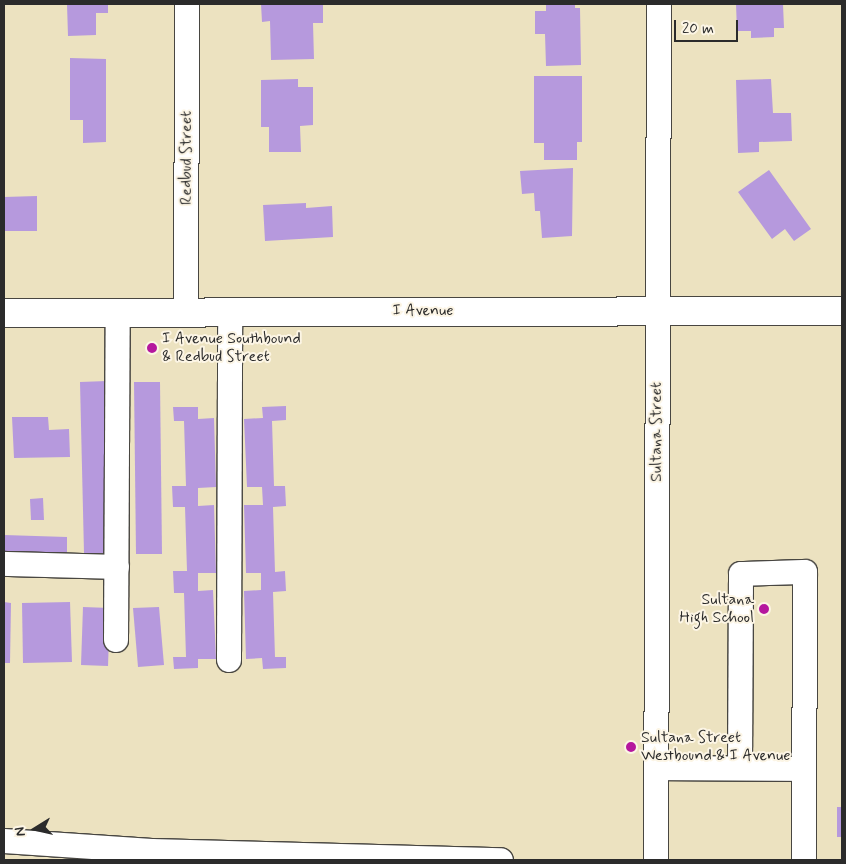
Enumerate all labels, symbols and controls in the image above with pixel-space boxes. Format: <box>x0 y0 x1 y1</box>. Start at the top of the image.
scale bar <box>676 10 740 42</box>
text: 20 m <box>682 19 714 39</box>
street label: Redbud Street <box>177 110 197 206</box>
street label: I Avenue <box>392 301 454 321</box>
place label: I Avenue Southbound & Redbud Street <box>162 329 302 367</box>
marker: I Avenue Southbound & Redbud Street <box>146 342 158 354</box>
street label: Sultana Street <box>647 381 667 483</box>
place label: Sultana High School <box>679 590 754 628</box>
marker: Sultana High School <box>758 603 770 615</box>
place label: Sultana Street Westbound & I Avenue <box>641 728 792 766</box>
marker: Sultana Street Westbound & I Avenue <box>625 741 637 753</box>
north arrow <box>10 804 60 854</box>
text: N <box>11 825 30 838</box>

